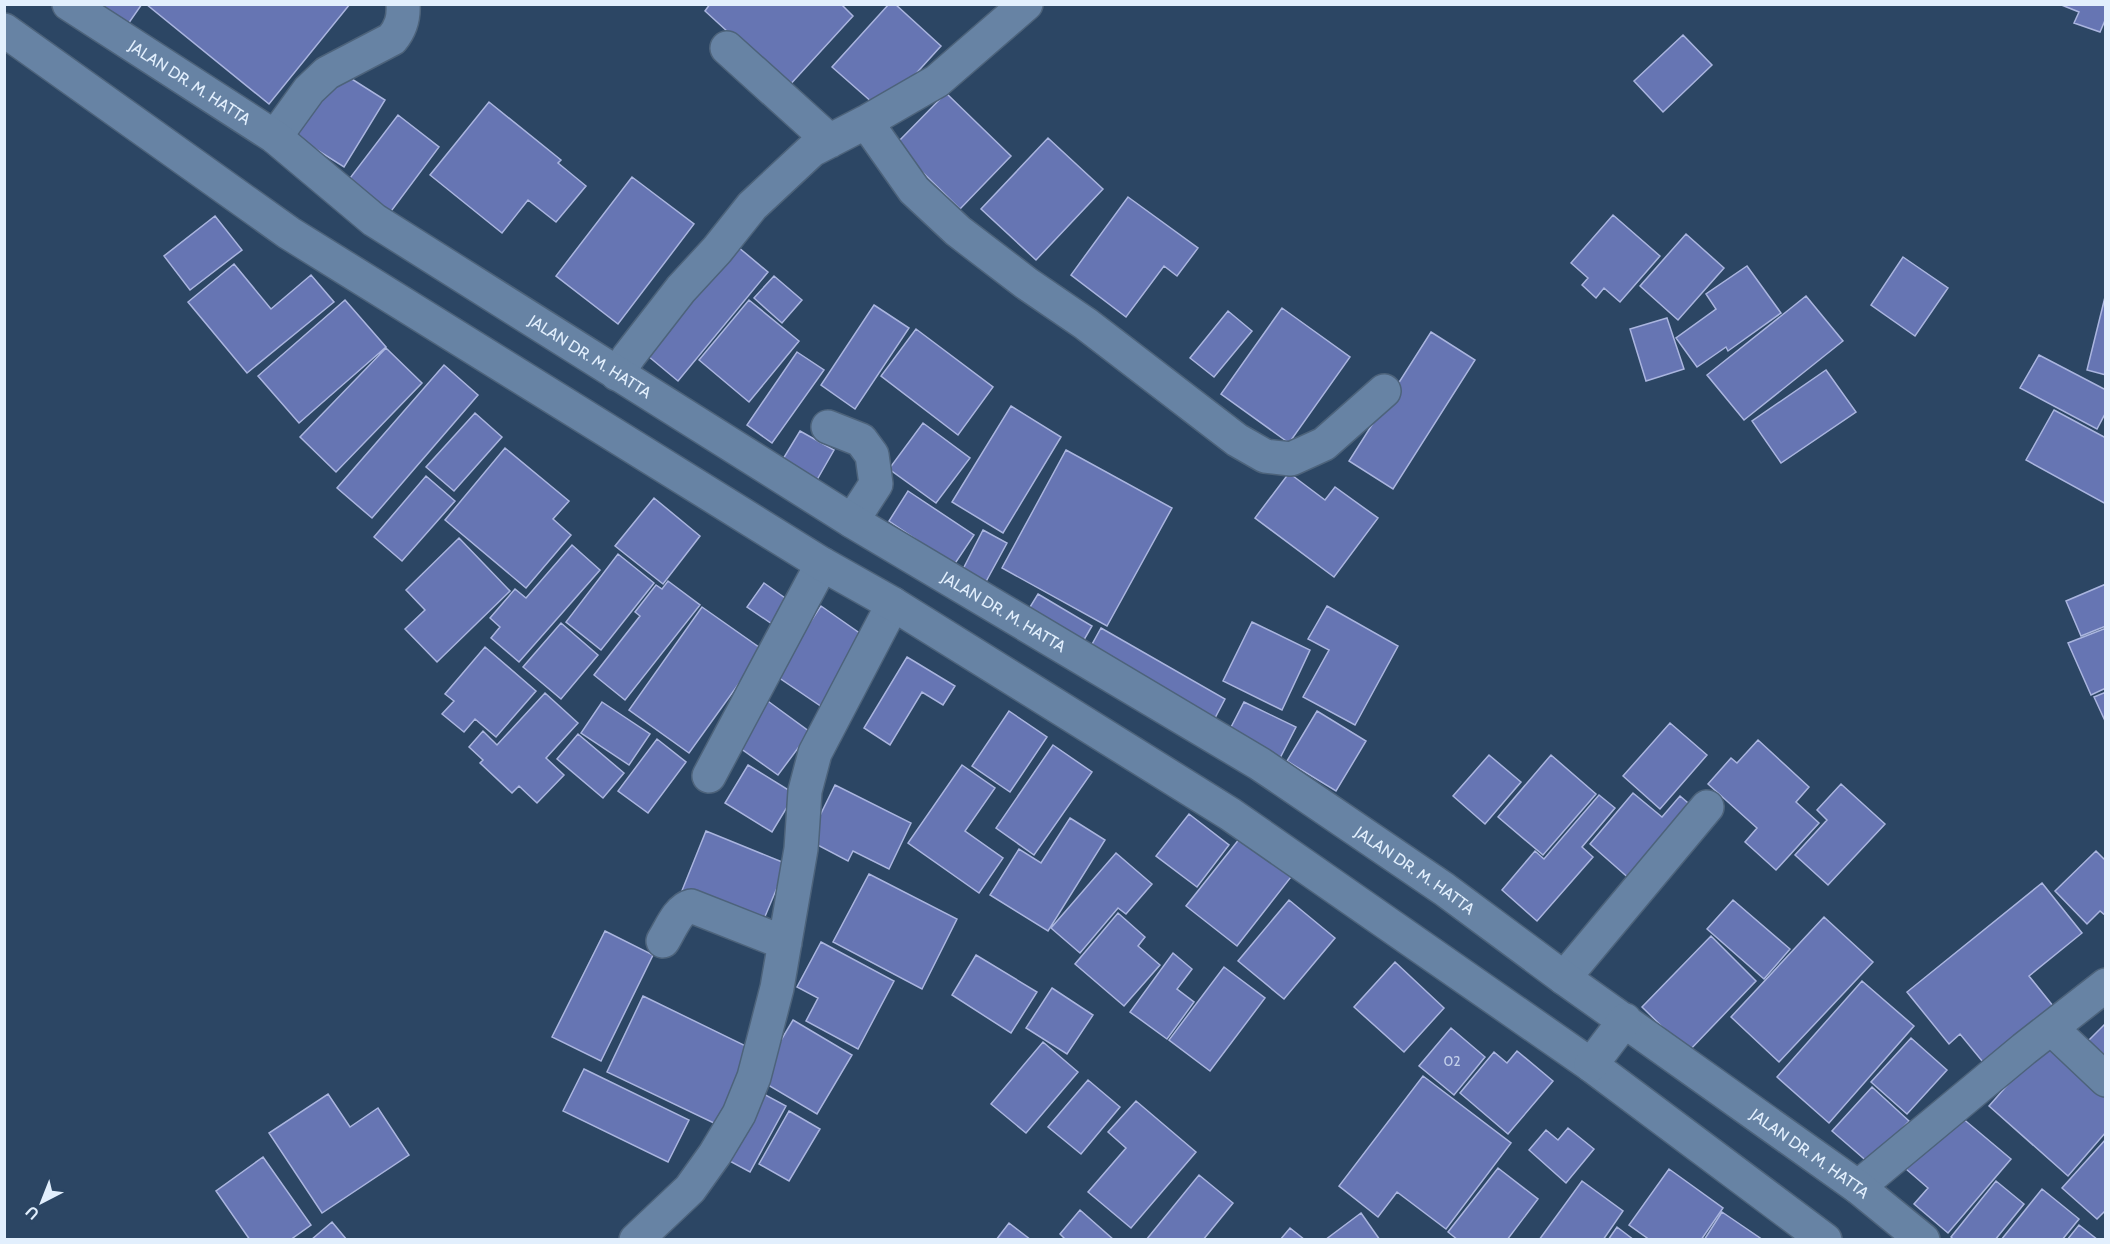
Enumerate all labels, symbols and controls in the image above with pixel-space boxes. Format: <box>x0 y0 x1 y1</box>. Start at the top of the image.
street label: JALAN DR. M. HATTA <box>125 35 255 128</box>
street label: JALAN DR. M. HATTA <box>525 310 655 402</box>
street label: JALAN DR. M. HATTA <box>937 567 1069 656</box>
street label: JALAN DR. M. HATTA <box>1351 821 1479 918</box>
house number: 02 <box>1443 1052 1461 1070</box>
street label: JALAN DR. M. HATTA <box>1746 1104 1873 1202</box>
north arrow <box>12 1172 72 1232</box>
text: U <box>22 1202 43 1224</box>

